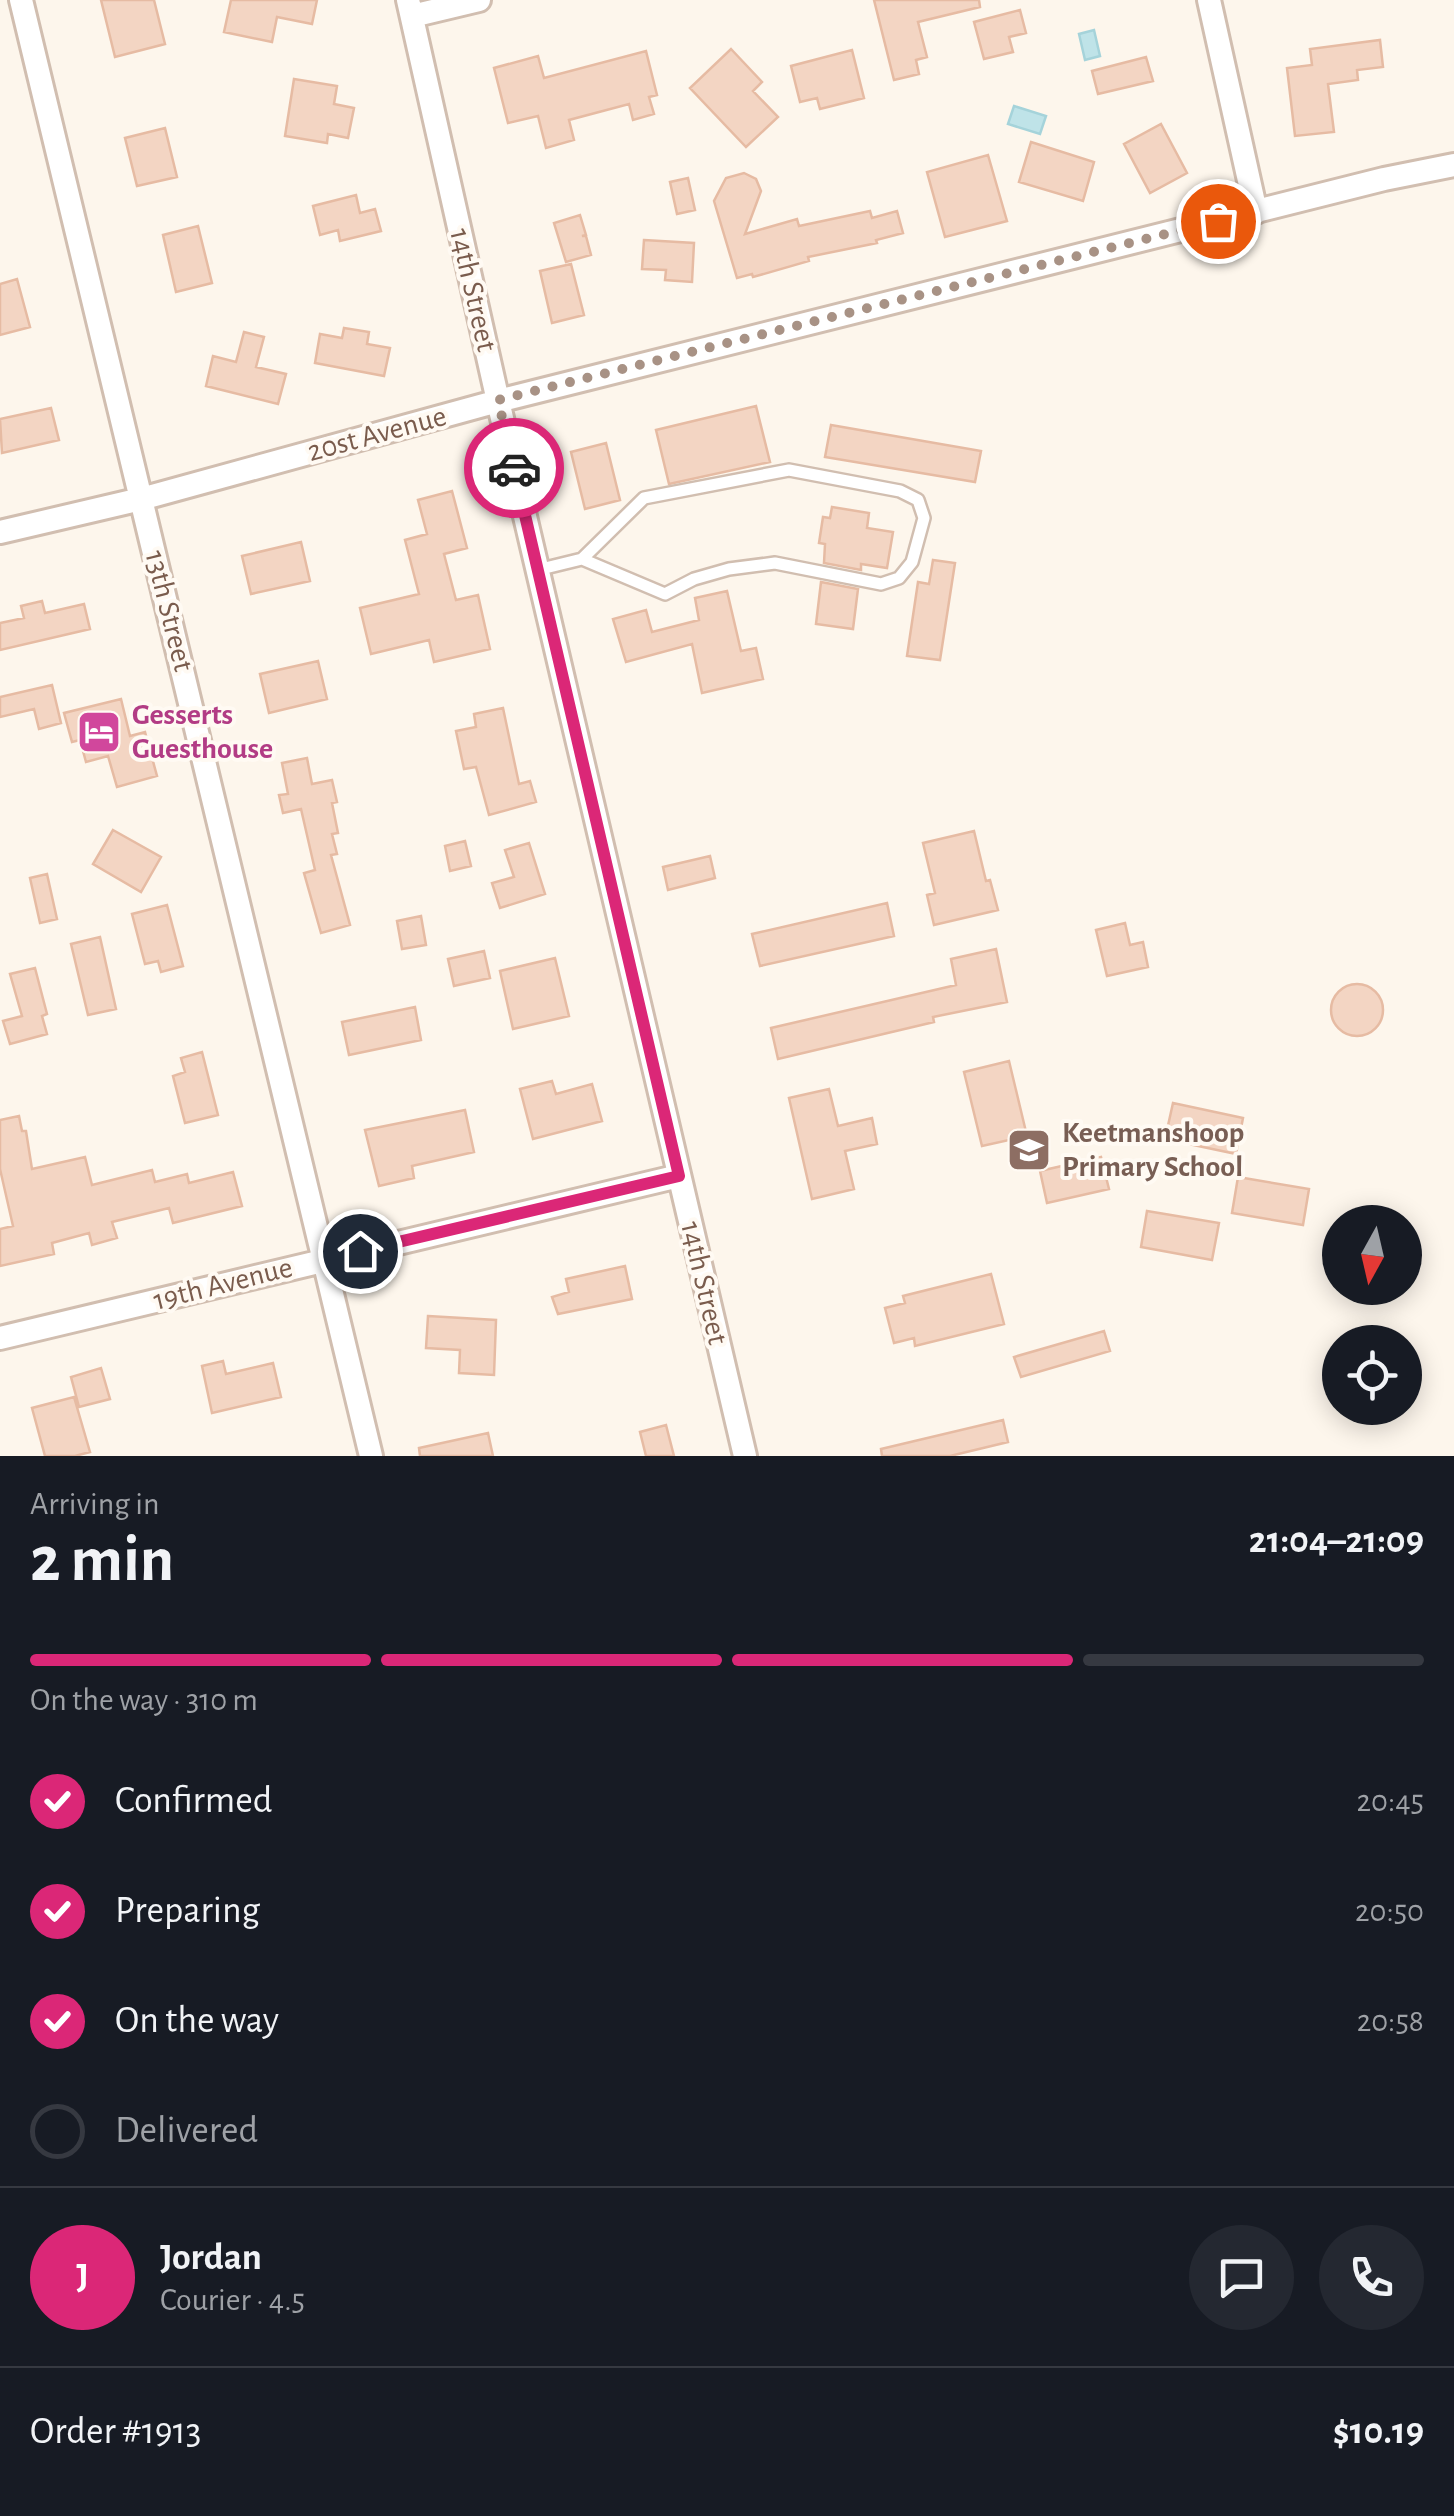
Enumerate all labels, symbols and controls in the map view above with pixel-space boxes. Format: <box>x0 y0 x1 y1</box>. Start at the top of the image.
pin <box>1176 179 1261 264</box>
icon: bag <box>1191 194 1246 249</box>
street label: 14th Street <box>444 225 502 355</box>
street label: 20st Avenue <box>304 401 450 467</box>
courier <box>464 418 564 518</box>
icon: car <box>487 441 542 496</box>
street label: 13th Street <box>140 547 199 675</box>
place label: Gesserts Guesthouse <box>132 700 273 764</box>
hotel icon: Gesserts Guesthouse <box>76 709 122 755</box>
place label: Keetmanshoop Primary School <box>1062 1118 1244 1182</box>
school or university icon: Keetmanshoop Primary School <box>1006 1127 1052 1173</box>
north arrow <box>1322 1205 1422 1305</box>
map controls <box>1322 1205 1422 1425</box>
pin <box>318 1209 403 1294</box>
street label: 14th Street <box>675 1218 733 1348</box>
icon: home <box>333 1224 388 1279</box>
street label: 19th Avenue <box>150 1252 296 1316</box>
button: locate <box>1322 1325 1422 1425</box>
text: Arriving in <box>30 1488 159 1520</box>
text: 21:04–21:09 <box>1249 1522 1424 1560</box>
text: 2 min <box>30 1528 174 1593</box>
text: On the way · 310 m <box>30 1684 258 1716</box>
icon: check <box>30 1774 85 1829</box>
text: Confirmed <box>115 1782 272 1820</box>
text: 20:45 <box>1356 1785 1424 1817</box>
icon: check <box>30 1884 85 1939</box>
text: Preparing <box>115 1892 260 1930</box>
text: 20:50 <box>1355 1895 1424 1927</box>
icon: check <box>30 1994 85 2049</box>
text: On the way <box>115 2002 279 2040</box>
text: 20:58 <box>1357 2005 1424 2037</box>
text: Delivered <box>115 2112 258 2150</box>
button: chat <box>1189 2225 1294 2330</box>
button: phone <box>1319 2225 1424 2330</box>
text: Jordan <box>160 2239 262 2277</box>
text: J <box>76 2258 89 2296</box>
text: Courier · 4.5 <box>160 2284 305 2316</box>
text: Order #1913 <box>30 2413 201 2451</box>
text: $10.19 <box>1333 2413 1424 2451</box>

